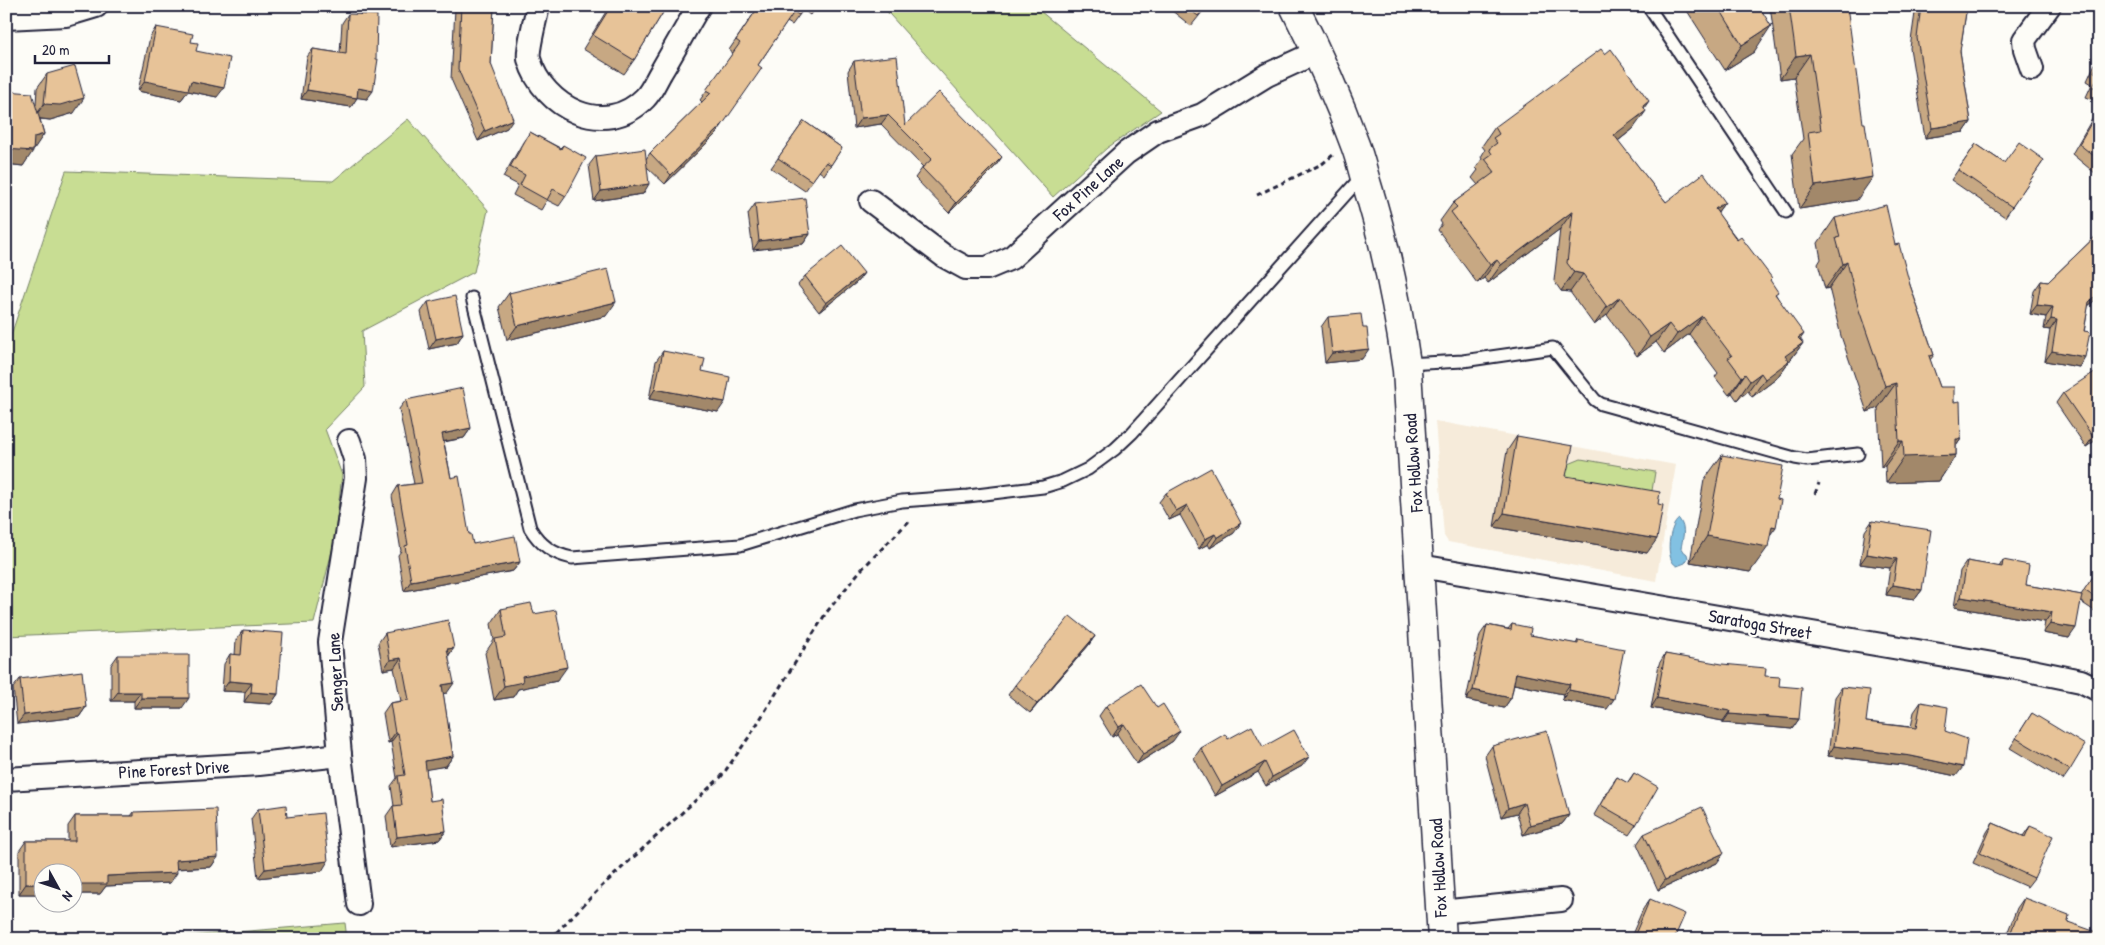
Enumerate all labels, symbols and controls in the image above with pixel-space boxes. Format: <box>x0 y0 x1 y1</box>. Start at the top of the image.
scale bar <box>35 32 109 64</box>
text: 20 m <box>42 39 69 60</box>
street label: Fox Pine Lane <box>1046 149 1129 227</box>
street label: Fox Hollow Road <box>1397 413 1429 514</box>
street label: Saratoga Street <box>1707 603 1814 645</box>
street label: Senger Lane <box>320 632 350 712</box>
street label: Pine Forest Drive <box>118 754 230 784</box>
street label: Fox Hollow Road <box>1423 818 1453 919</box>
north arrow <box>32 862 82 912</box>
text: N <box>58 888 78 906</box>

